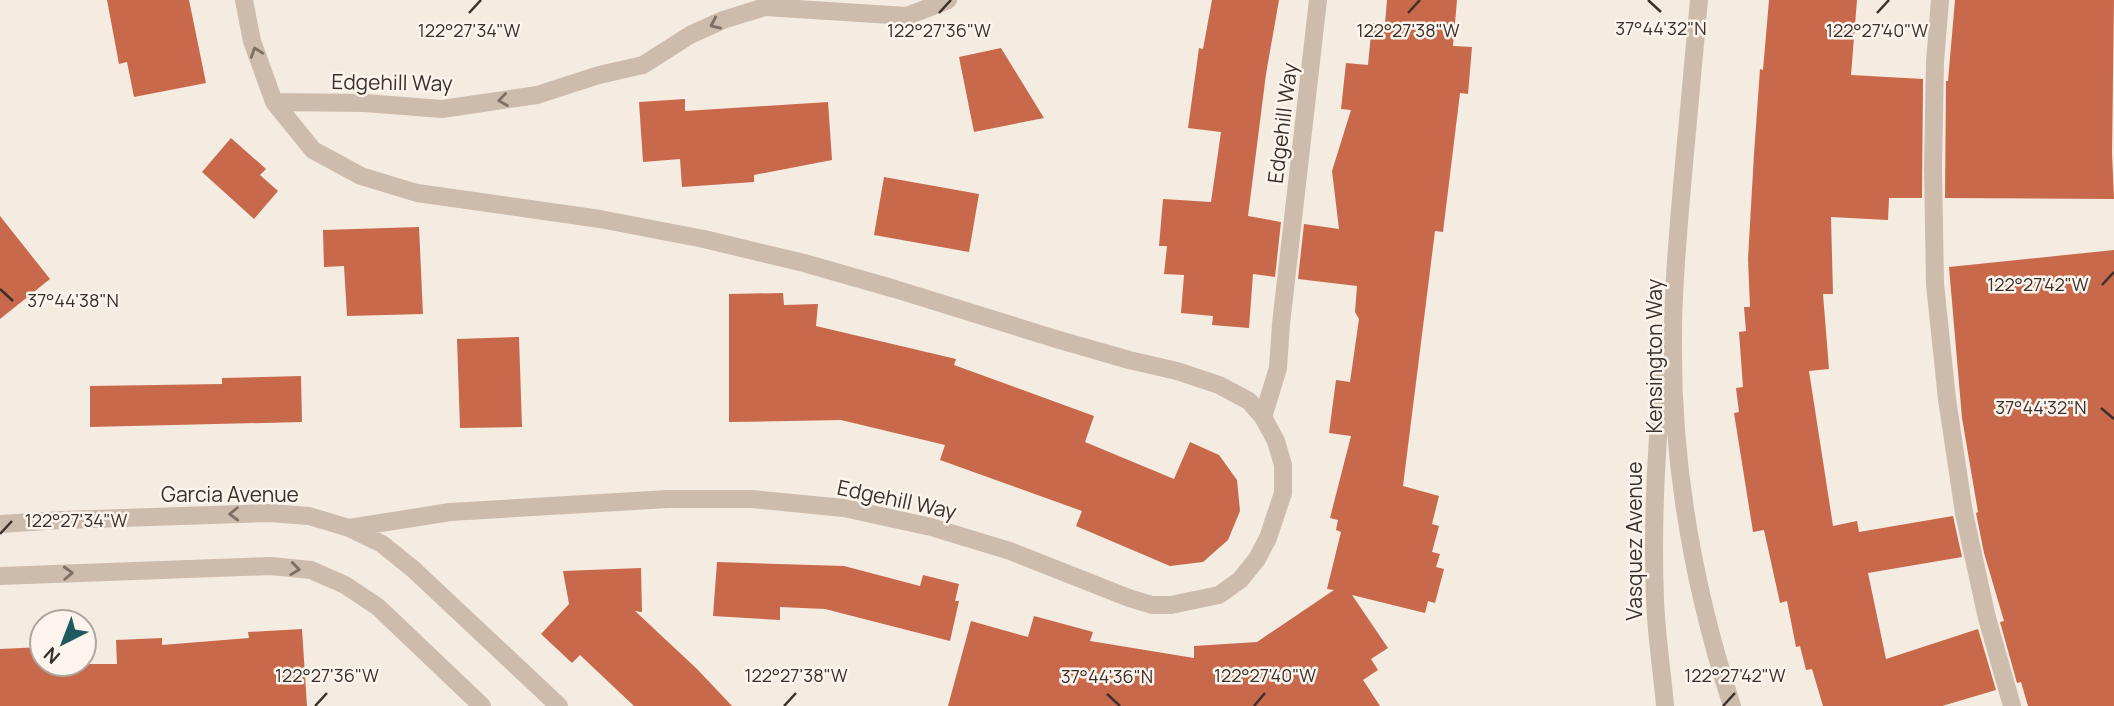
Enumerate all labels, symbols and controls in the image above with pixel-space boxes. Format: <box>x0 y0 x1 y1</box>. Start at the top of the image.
one-way arrow <box>709 16 722 30</box>
text: 37°44'32"N <box>1615 16 1707 40</box>
text: 122°27'34"W <box>418 18 521 42</box>
text: 122°27'36"W <box>887 18 991 42</box>
text: 122°27'38"W <box>1356 18 1460 42</box>
text: 122°27'40"W <box>1826 18 1928 42</box>
one-way arrow <box>250 46 264 59</box>
street label: Edgehill Way <box>1261 61 1303 185</box>
street label: Edgehill Way <box>331 67 453 97</box>
one-way arrow <box>497 92 509 107</box>
text: 122°27'42"W <box>1987 272 2089 296</box>
street label: Kensington Way <box>1640 279 1668 433</box>
text: 37°44'38"N <box>27 288 119 312</box>
text: 37°44'32"N <box>1995 395 2087 419</box>
street label: Vasquez Avenue <box>1620 462 1648 620</box>
street label: Edgehill Way <box>835 473 959 525</box>
street label: Garcia Avenue <box>161 480 299 508</box>
one-way arrow <box>228 507 239 522</box>
text: 122°27'34"W <box>25 508 128 532</box>
one-way arrow <box>290 561 301 576</box>
one-way arrow <box>63 565 74 581</box>
north arrow <box>28 608 98 678</box>
text: N <box>38 641 65 670</box>
text: 122°27'36"W <box>275 663 379 687</box>
text: 122°27'38"W <box>744 663 848 687</box>
text: 122°27'40"W <box>1214 663 1316 687</box>
text: 122°27'42"W <box>1684 663 1786 687</box>
text: 37°44'36"N <box>1061 664 1153 688</box>

